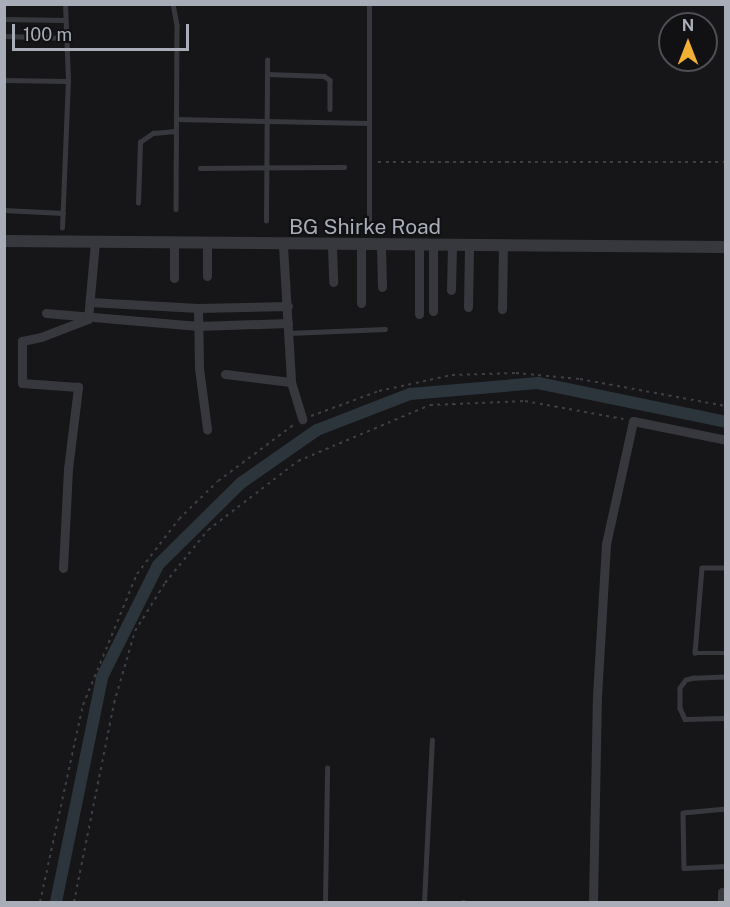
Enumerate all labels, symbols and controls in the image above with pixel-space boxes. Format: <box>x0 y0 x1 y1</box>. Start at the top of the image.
scale bar <box>15 12 192 50</box>
north arrow <box>658 12 718 72</box>
text: N <box>682 16 694 35</box>
text: 100 m <box>23 24 72 45</box>
street label: BG Shirke Road <box>289 214 441 240</box>

